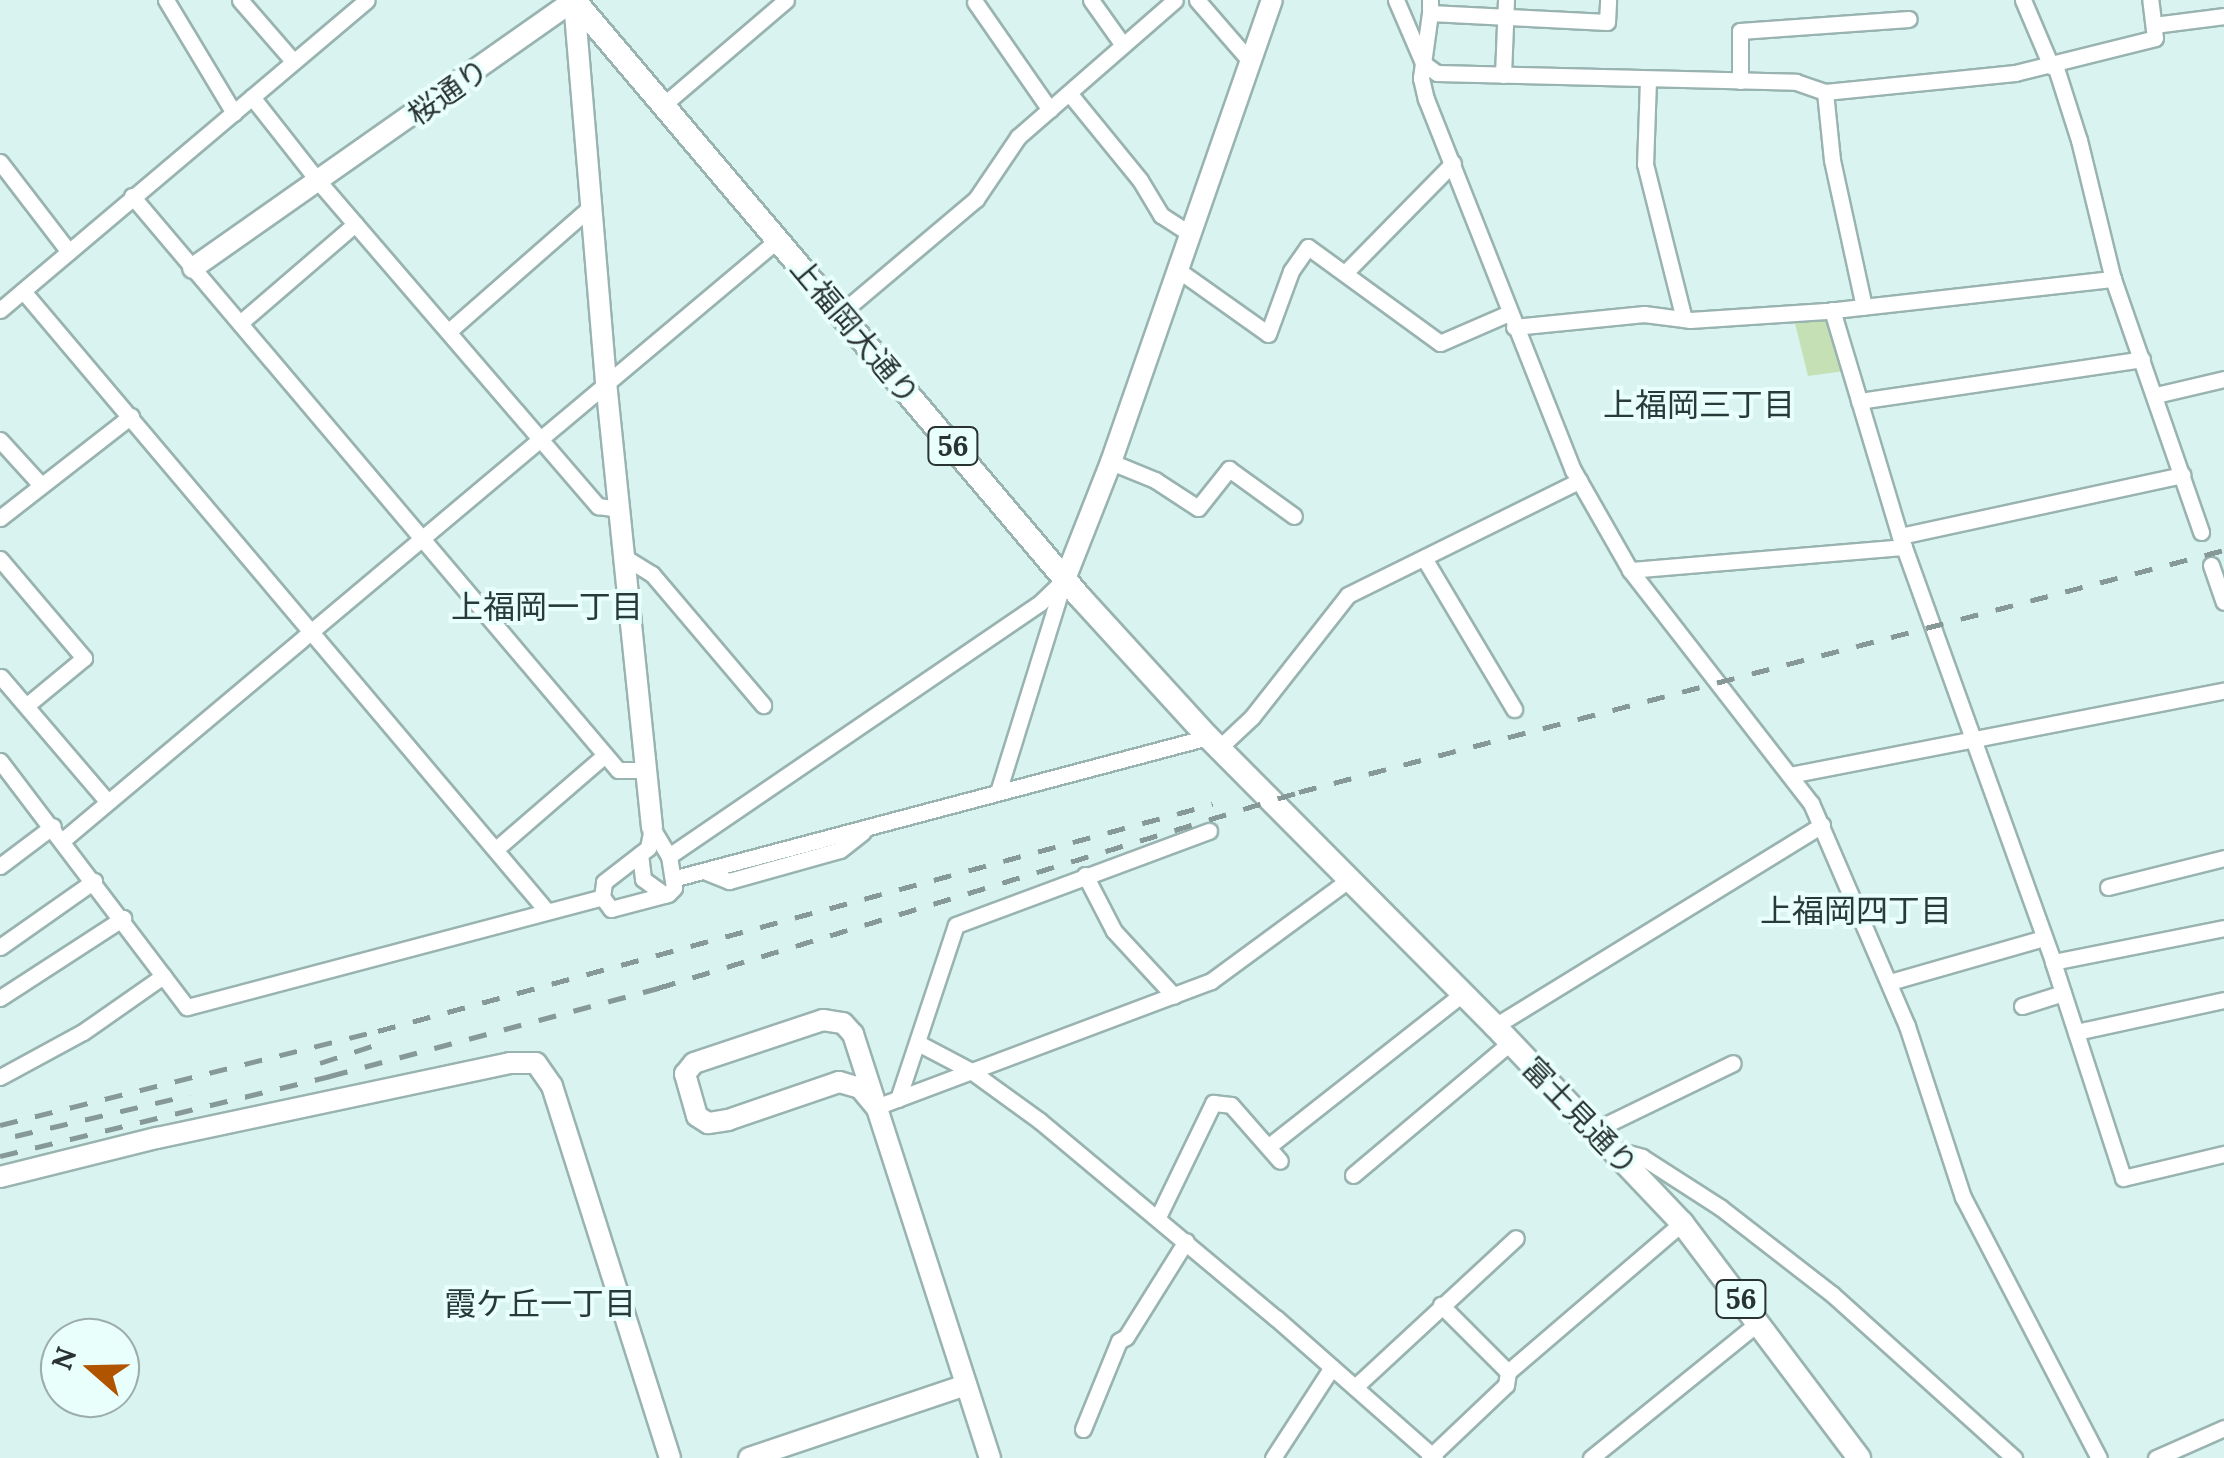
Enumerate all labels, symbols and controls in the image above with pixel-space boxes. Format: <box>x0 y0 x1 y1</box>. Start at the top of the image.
street label: 桜通り <box>401 51 495 133</box>
street label: 上福岡大通り <box>783 250 927 412</box>
district label: 上福岡三丁目 <box>1603 386 1795 424</box>
road number: 56 <box>926 423 980 469</box>
district label: 上福岡一丁目 <box>451 588 643 626</box>
district label: 上福岡四丁目 <box>1760 892 1952 930</box>
street label: 富士見通り <box>1515 1050 1645 1182</box>
road number: 56 <box>1714 1276 1768 1322</box>
district label: 霞ケ丘一丁目 <box>444 1285 636 1323</box>
north arrow <box>40 1318 140 1418</box>
text: N <box>43 1342 84 1375</box>

